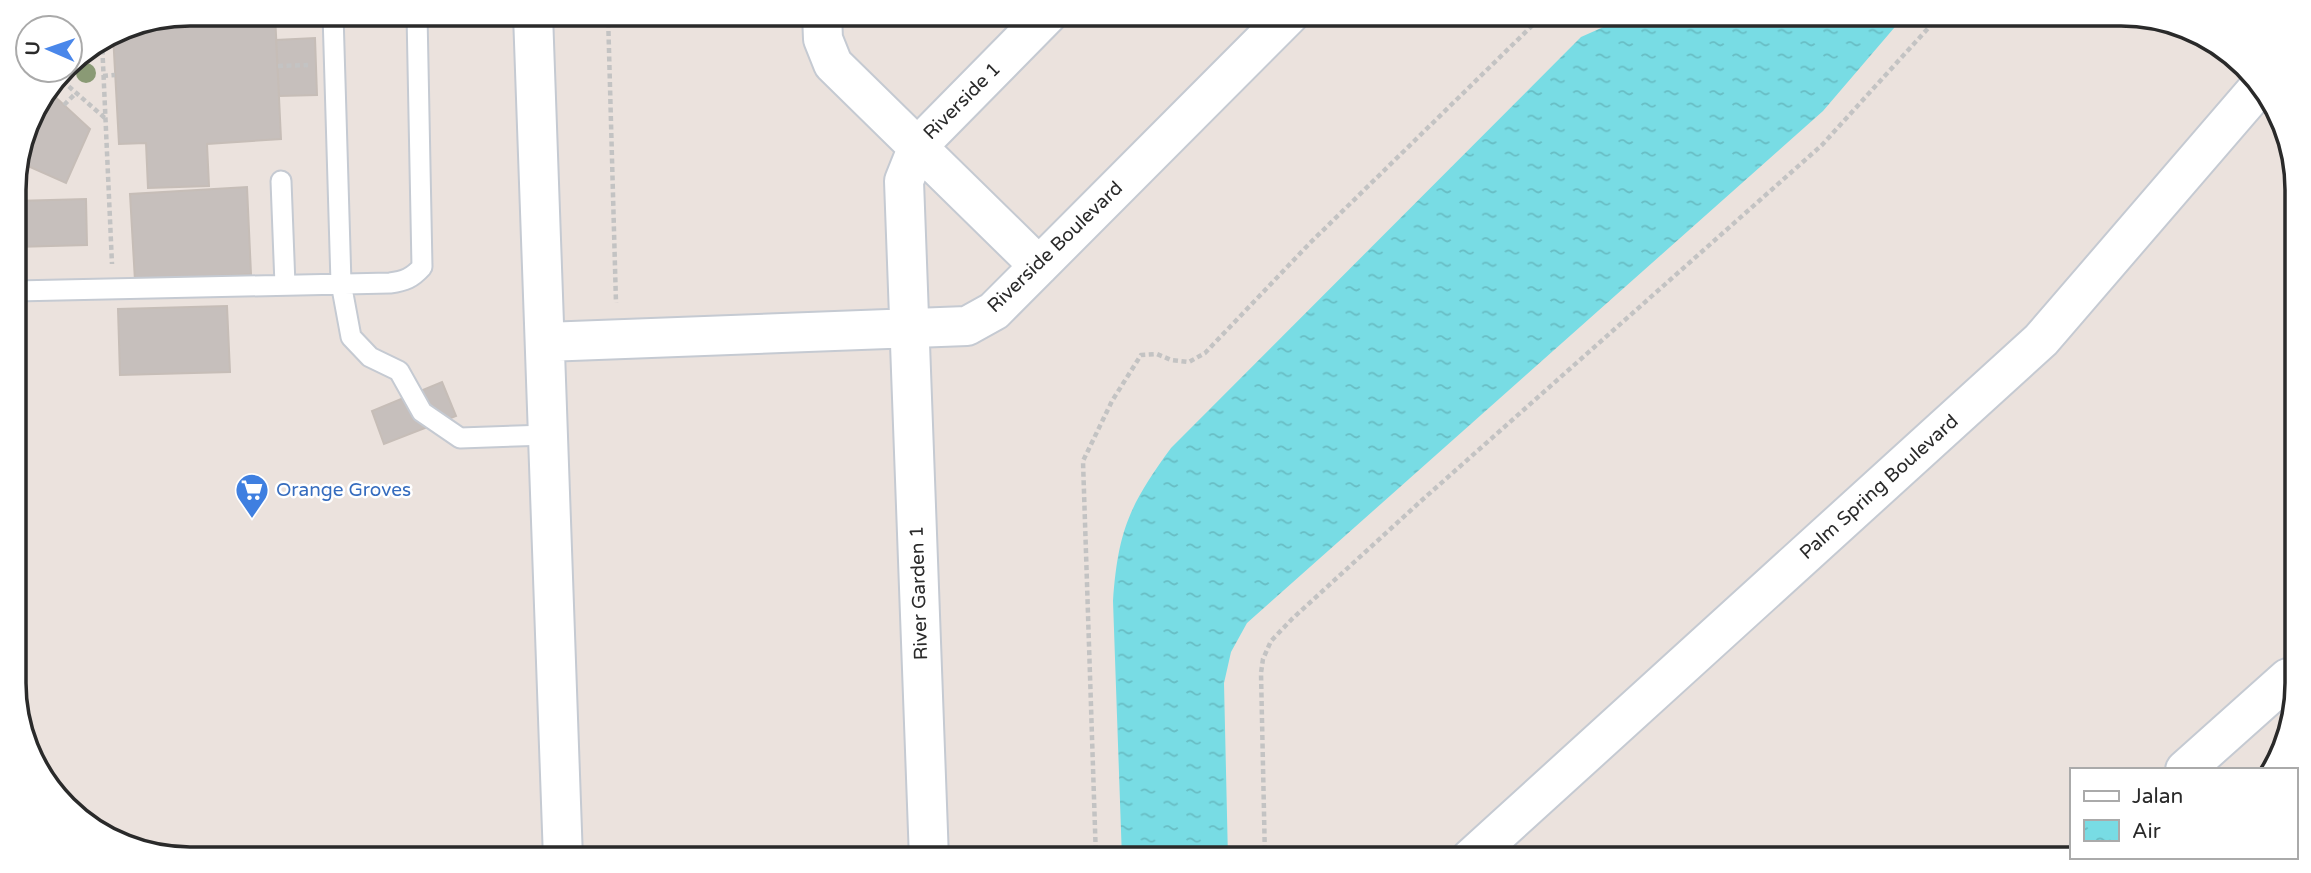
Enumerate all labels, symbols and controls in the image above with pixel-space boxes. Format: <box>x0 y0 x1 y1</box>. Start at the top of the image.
north arrow <box>14 14 84 84</box>
text: U <box>22 41 44 56</box>
street label: Riverside 1 <box>919 58 1005 144</box>
street label: Riverside Boulevard <box>983 177 1127 317</box>
street label: Palm Spring Boulevard <box>1795 410 1963 564</box>
supermarket icon: Orange Groves <box>233 471 271 520</box>
place label: Orange Groves <box>276 479 411 501</box>
street label: River Garden 1 <box>906 525 932 661</box>
legend <box>2070 768 2297 859</box>
text: Jalan <box>2132 784 2183 809</box>
text: Air <box>2132 819 2161 844</box>

